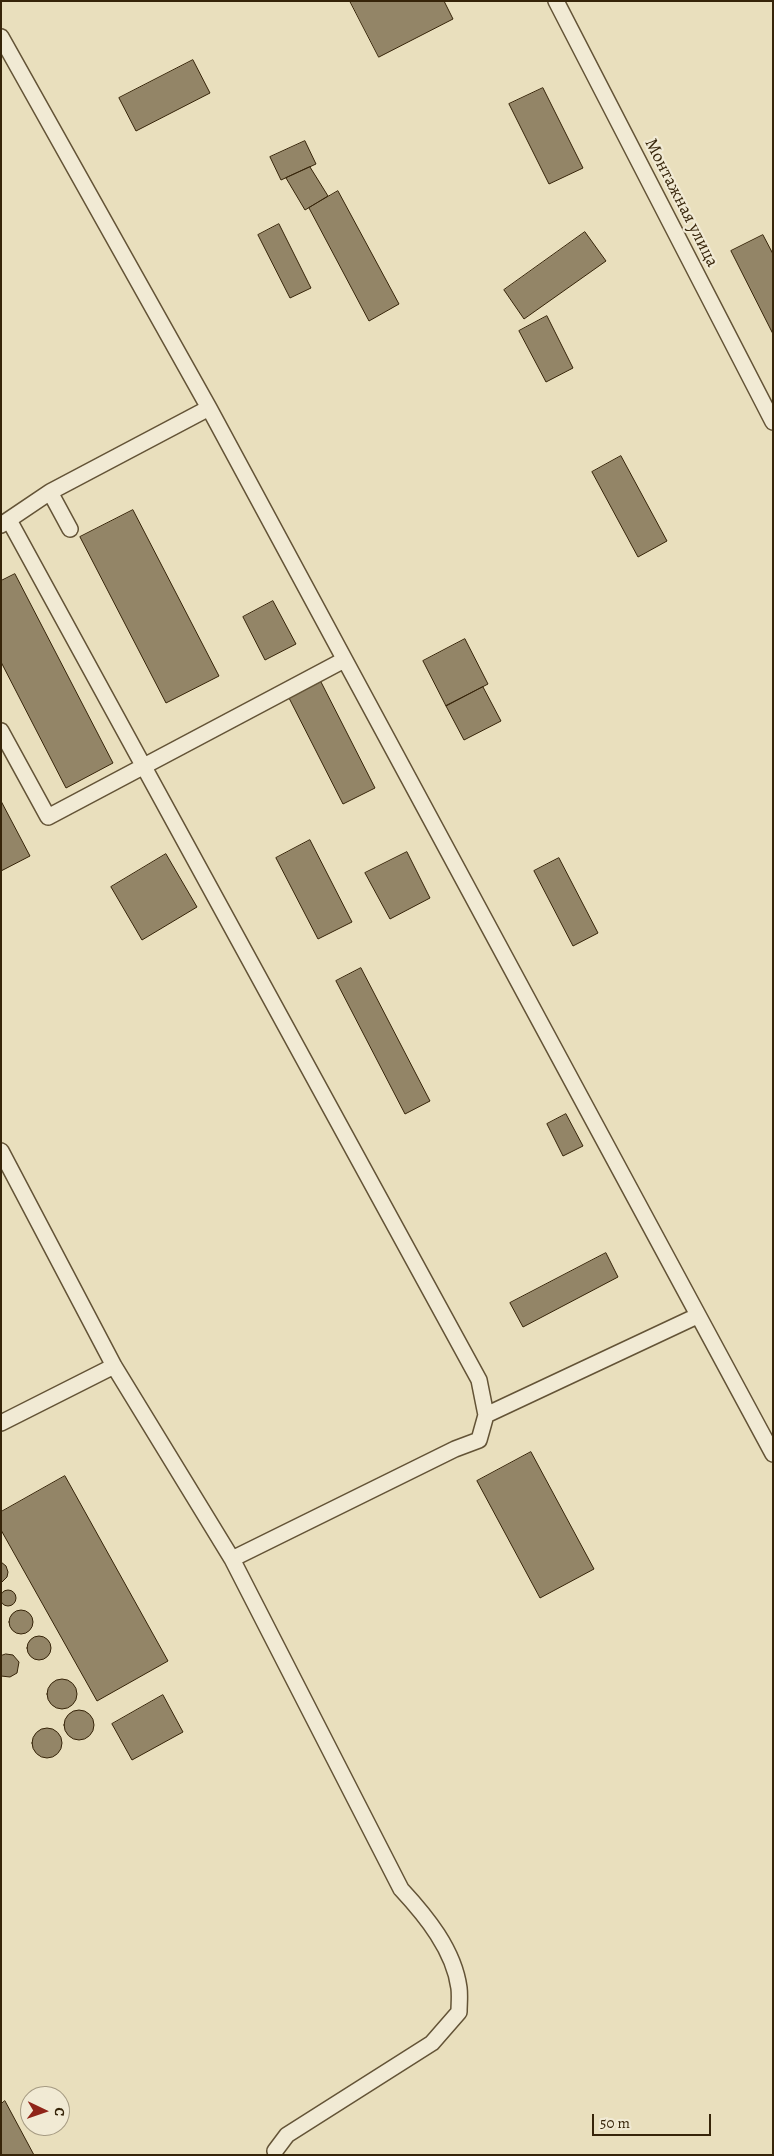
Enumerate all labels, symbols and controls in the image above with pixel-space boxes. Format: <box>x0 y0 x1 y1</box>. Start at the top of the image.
street label: Монтажная улица <box>639 135 723 271</box>
north arrow <box>20 2086 70 2136</box>
scale bar <box>594 2104 713 2136</box>
text: С <box>50 2107 69 2117</box>
text: 50 m <box>600 2113 630 2133</box>

